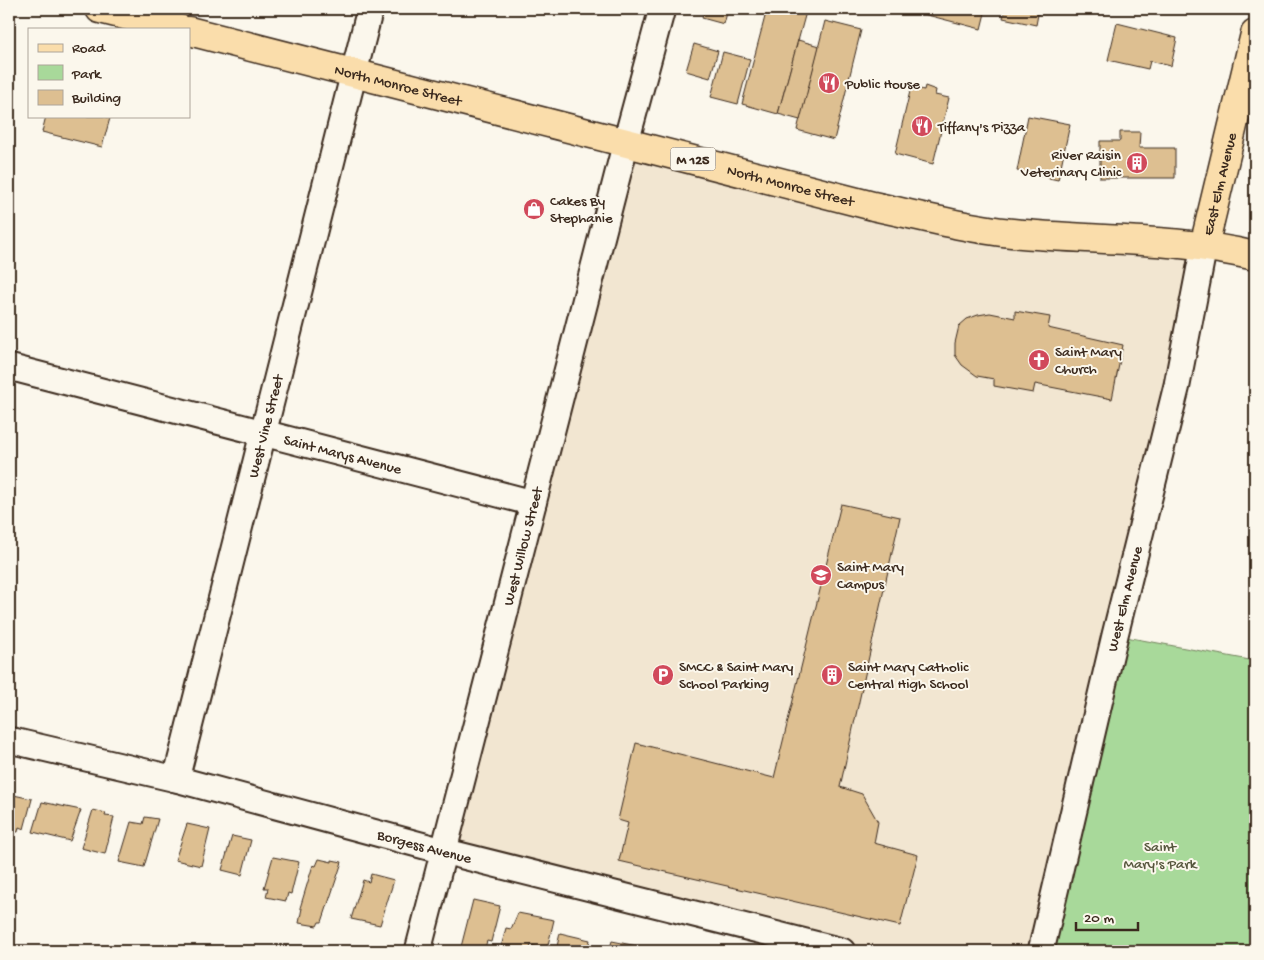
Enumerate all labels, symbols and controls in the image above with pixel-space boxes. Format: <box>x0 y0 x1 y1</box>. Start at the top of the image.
legend <box>28 28 190 118</box>
text: Road <box>72 40 106 58</box>
street label: North Monroe Street <box>332 62 465 112</box>
text: Park <box>71 66 102 84</box>
restaurant icon: Public House <box>817 71 841 95</box>
place label: Public House <box>844 76 920 94</box>
text: Building <box>71 90 121 108</box>
restaurant icon: Tiffany's Pizza <box>910 114 934 138</box>
place label: Tiffany's Pizza <box>937 119 1026 137</box>
street label: East Elm Avenue <box>1200 131 1242 237</box>
place label: River Raisin Veterinary Clinic <box>1020 147 1122 182</box>
road number: M 125 <box>670 148 716 170</box>
building icon: River Raisin Veterinary Clinic <box>1125 151 1149 175</box>
street label: North Monroe Street <box>725 162 857 212</box>
place label: Cakes By Stephanie <box>550 193 613 228</box>
shop icon: Cakes By Stephanie <box>522 197 546 221</box>
place label: Saint Mary Church <box>1055 344 1122 379</box>
church icon: Saint Mary Church <box>1027 348 1051 372</box>
street label: West Vine Street <box>245 371 289 480</box>
street label: Saint Marys Avenue <box>282 432 404 480</box>
street label: West Willow Street <box>500 484 548 608</box>
street label: West Elm Avenue <box>1104 544 1148 654</box>
place label: Saint Mary Campus <box>837 559 904 594</box>
school or university icon: Saint Mary Campus <box>809 563 833 587</box>
place label: SMCC & Saint Mary School Parking <box>679 659 794 694</box>
place label: Saint Mary Catholic Central High School <box>848 659 969 694</box>
parking icon: SMCC & Saint Mary School Parking <box>651 663 675 687</box>
building icon: Saint Mary Catholic Central High School <box>820 663 844 687</box>
street label: Borgess Avenue <box>374 826 473 869</box>
park label: Saint Mary's Park <box>1124 839 1198 874</box>
scale bar <box>1076 900 1139 932</box>
text: 20 m <box>1084 910 1114 928</box>

